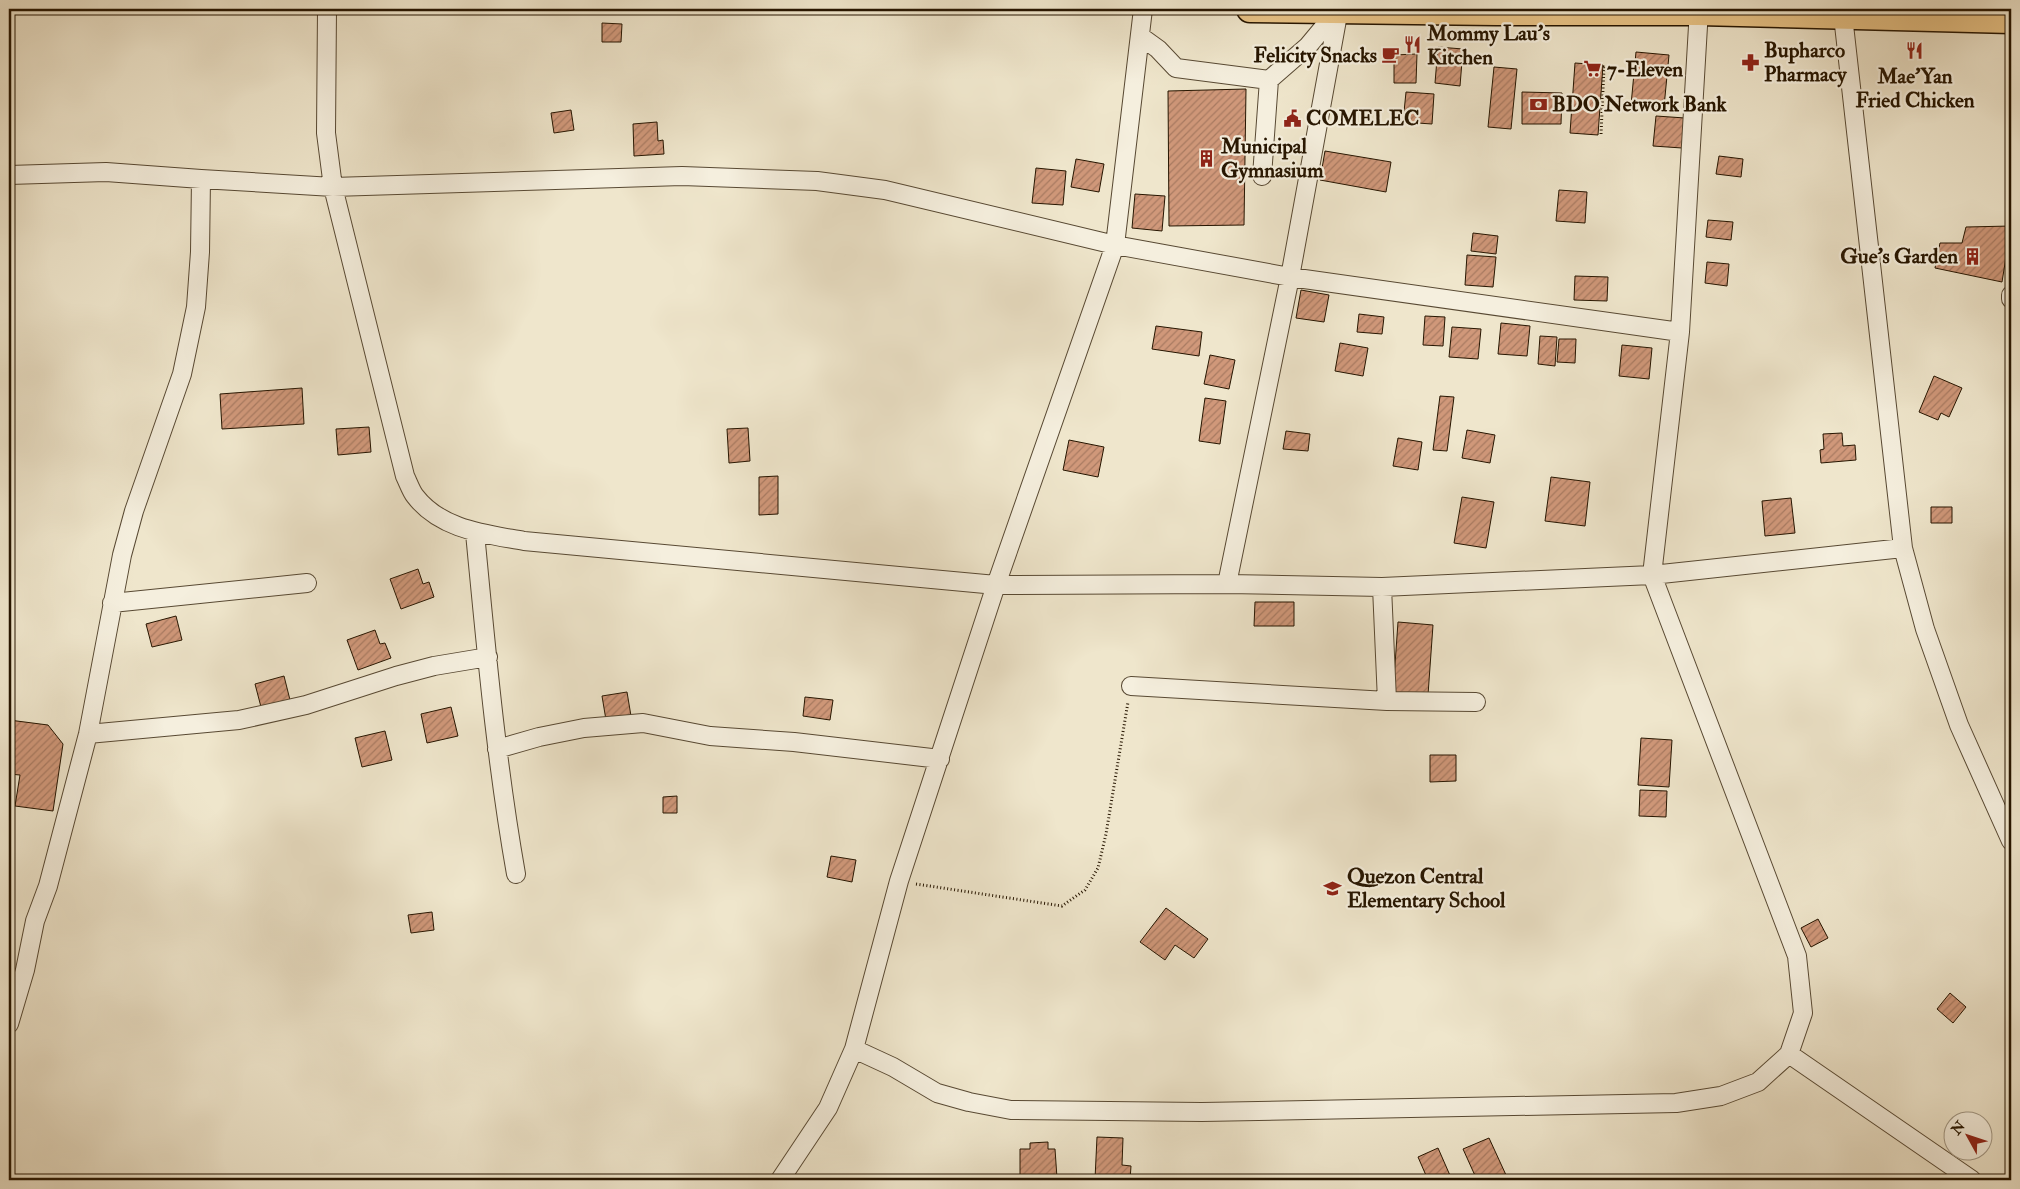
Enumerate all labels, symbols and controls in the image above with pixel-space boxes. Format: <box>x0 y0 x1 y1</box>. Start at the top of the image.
place label: Mommy Lau's Kitchen <box>1426 20 1550 71</box>
restaurant icon: Mommy Lau's Kitchen <box>1403 35 1423 55</box>
place label: Bupharco Pharmacy <box>1764 37 1847 88</box>
restaurant icon: Mae'Yan Fried Chicken <box>1905 41 1925 61</box>
place label: Felicity Snacks <box>1254 42 1377 69</box>
cafe icon: Felicity Snacks <box>1381 45 1401 65</box>
pharmacy icon: Bupharco Pharmacy <box>1740 52 1760 72</box>
place label: 7-Eleven <box>1607 56 1683 83</box>
supermarket icon: 7-Eleven <box>1583 59 1603 79</box>
place label: Mae'Yan Fried Chicken <box>1855 63 1975 114</box>
place label: BDO Network Bank <box>1552 91 1728 118</box>
bank icon: BDO Network Bank <box>1528 94 1548 114</box>
place label: COMELEC <box>1306 105 1419 132</box>
public building icon: COMELEC <box>1282 108 1302 128</box>
place label: Municipal Gymnasium <box>1220 133 1324 184</box>
building icon: Municipal Gymnasium <box>1197 148 1217 168</box>
place label: Gue's Garden <box>1840 243 1958 270</box>
building icon: Gue's Garden <box>1962 246 1982 266</box>
place label: Quezon Central Elementary School <box>1347 863 1506 914</box>
school or university icon: Quezon Central Elementary School <box>1323 878 1343 898</box>
north arrow <box>1942 1112 1992 1162</box>
text: N <box>1947 1117 1969 1139</box>

